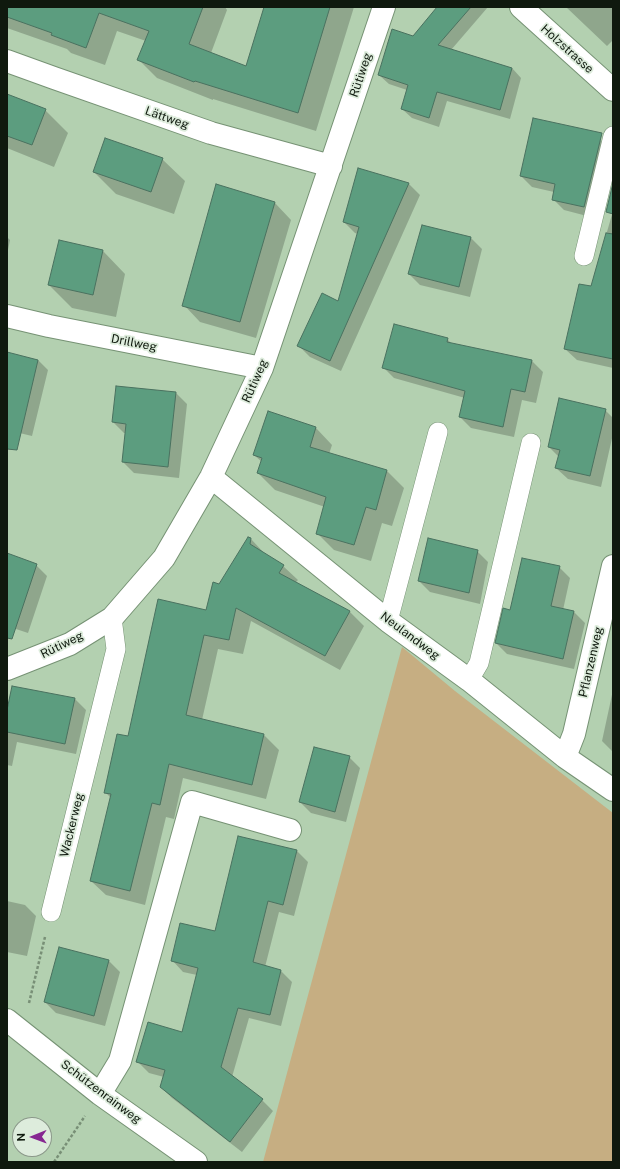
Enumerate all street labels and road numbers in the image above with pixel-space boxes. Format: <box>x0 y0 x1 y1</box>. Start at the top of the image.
street label: Holzstrasse <box>538 22 596 76</box>
street label: Rütiweg <box>347 51 375 99</box>
street label: Lättweg <box>143 104 191 132</box>
street label: Drillweg <box>110 332 158 354</box>
street label: Rütiweg <box>239 357 271 405</box>
street label: Neulandweg <box>377 609 443 663</box>
street label: Pflanzenweg <box>576 625 606 699</box>
street label: Rütiweg <box>38 628 86 662</box>
street label: Wackerweg <box>57 791 87 859</box>
street label: Schützenrainweg <box>58 1057 144 1127</box>

